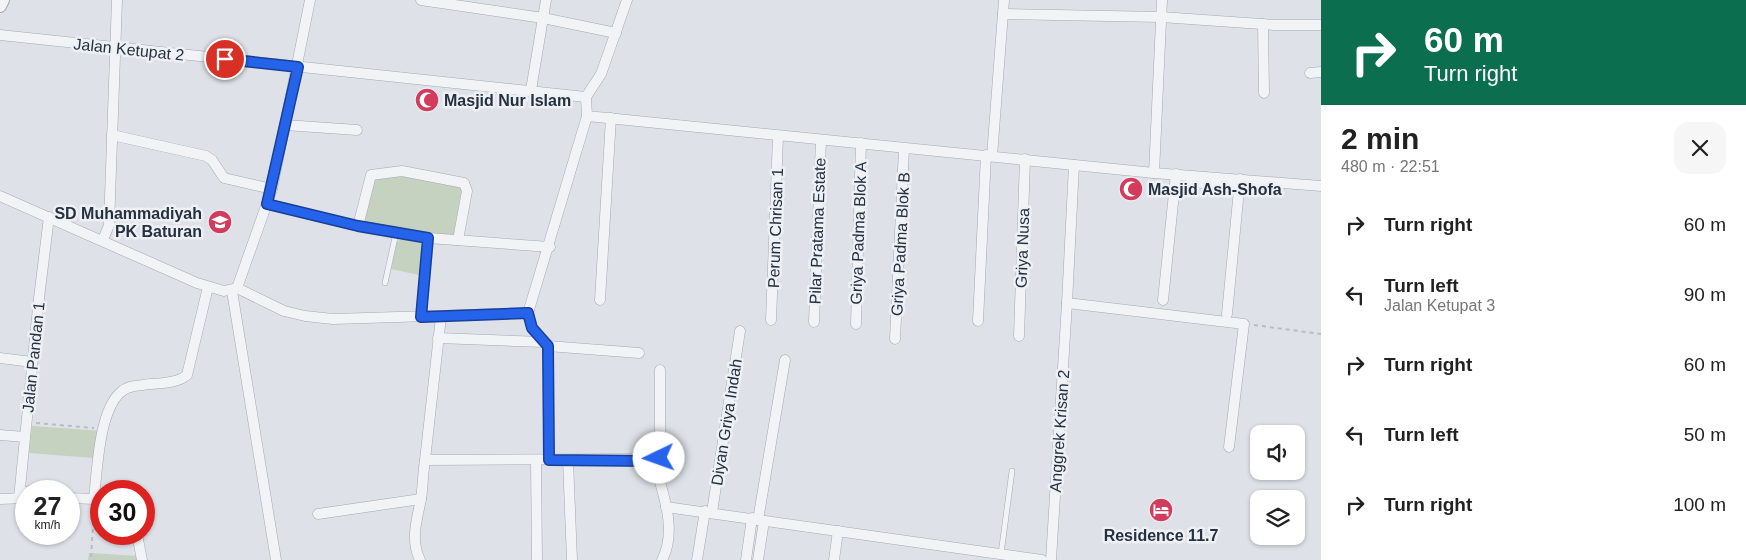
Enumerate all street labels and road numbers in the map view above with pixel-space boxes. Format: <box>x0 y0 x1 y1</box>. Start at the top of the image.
street label: Jalan Ketupat 2 <box>73 35 185 64</box>
street label: Pilar Pratama Estate <box>806 157 829 305</box>
street label: Griya Padma Blok A <box>848 161 870 305</box>
street label: Perum Chrisan 1 <box>765 168 786 288</box>
street label: Griya Padma Blok B <box>888 172 913 316</box>
street label: Griya Nusa <box>1013 208 1032 288</box>
street label: Jalan Pandan 1 <box>19 301 48 413</box>
street label: Diyan Griya Indah <box>708 358 745 487</box>
street label: Anggrek Krisan 2 <box>1047 369 1072 493</box>

